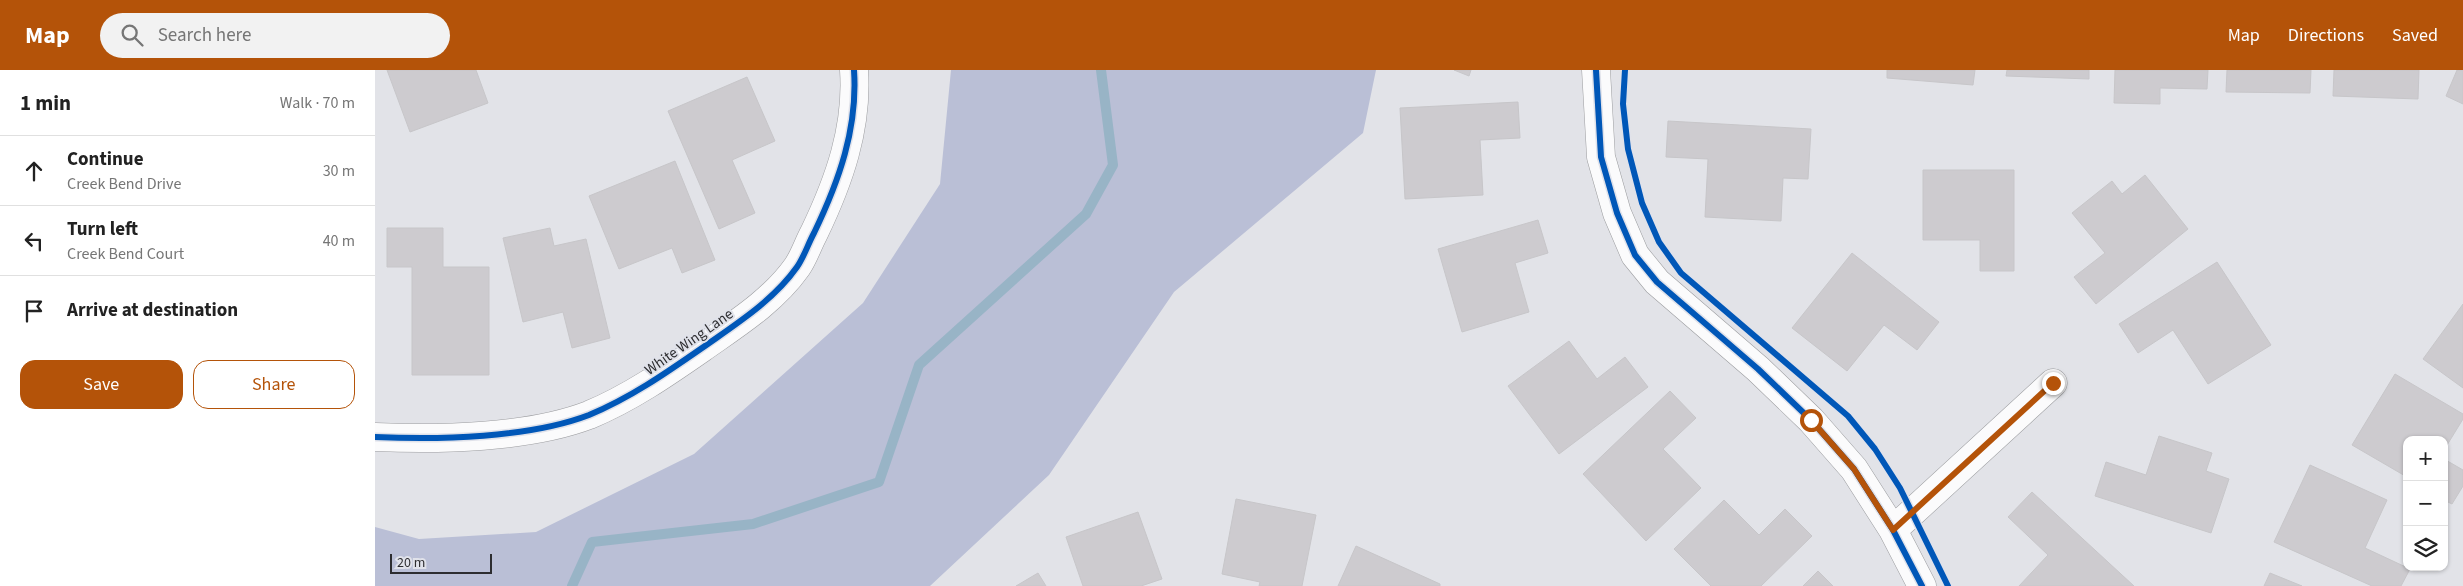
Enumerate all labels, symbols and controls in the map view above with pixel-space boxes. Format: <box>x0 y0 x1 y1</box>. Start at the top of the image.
search box <box>100 13 450 58</box>
text: Map <box>25 18 70 53</box>
icon: search <box>118 21 146 49</box>
text: Search here <box>158 22 251 49</box>
text: Map <box>2228 23 2260 48</box>
text: Directions <box>2288 23 2364 48</box>
text: Saved <box>2392 23 2438 48</box>
text: 1 min <box>20 88 71 118</box>
text: Walk · 70 m <box>280 92 355 114</box>
text: Continue <box>67 146 144 173</box>
icon: ahead <box>20 157 48 185</box>
text: 30 m <box>323 160 355 182</box>
text: Creek Bend Drive <box>67 173 181 195</box>
text: Turn left <box>67 216 138 243</box>
icon: left <box>20 227 48 255</box>
text: 40 m <box>323 230 355 252</box>
text: Creek Bend Court <box>67 243 184 265</box>
icon: arrive <box>20 297 48 325</box>
text: Arrive at destination <box>67 297 238 324</box>
street label: White Wing Lane <box>641 304 737 380</box>
button: Save <box>20 360 183 409</box>
button: Share <box>193 360 355 409</box>
route end <box>2042 372 2065 395</box>
route start <box>1800 409 1823 432</box>
map controls <box>2403 436 2448 571</box>
button: + <box>2403 436 2448 481</box>
button: − <box>2403 481 2448 526</box>
button: layers <box>2403 526 2448 571</box>
scale bar <box>390 551 493 574</box>
text: 20 m <box>397 553 425 573</box>

